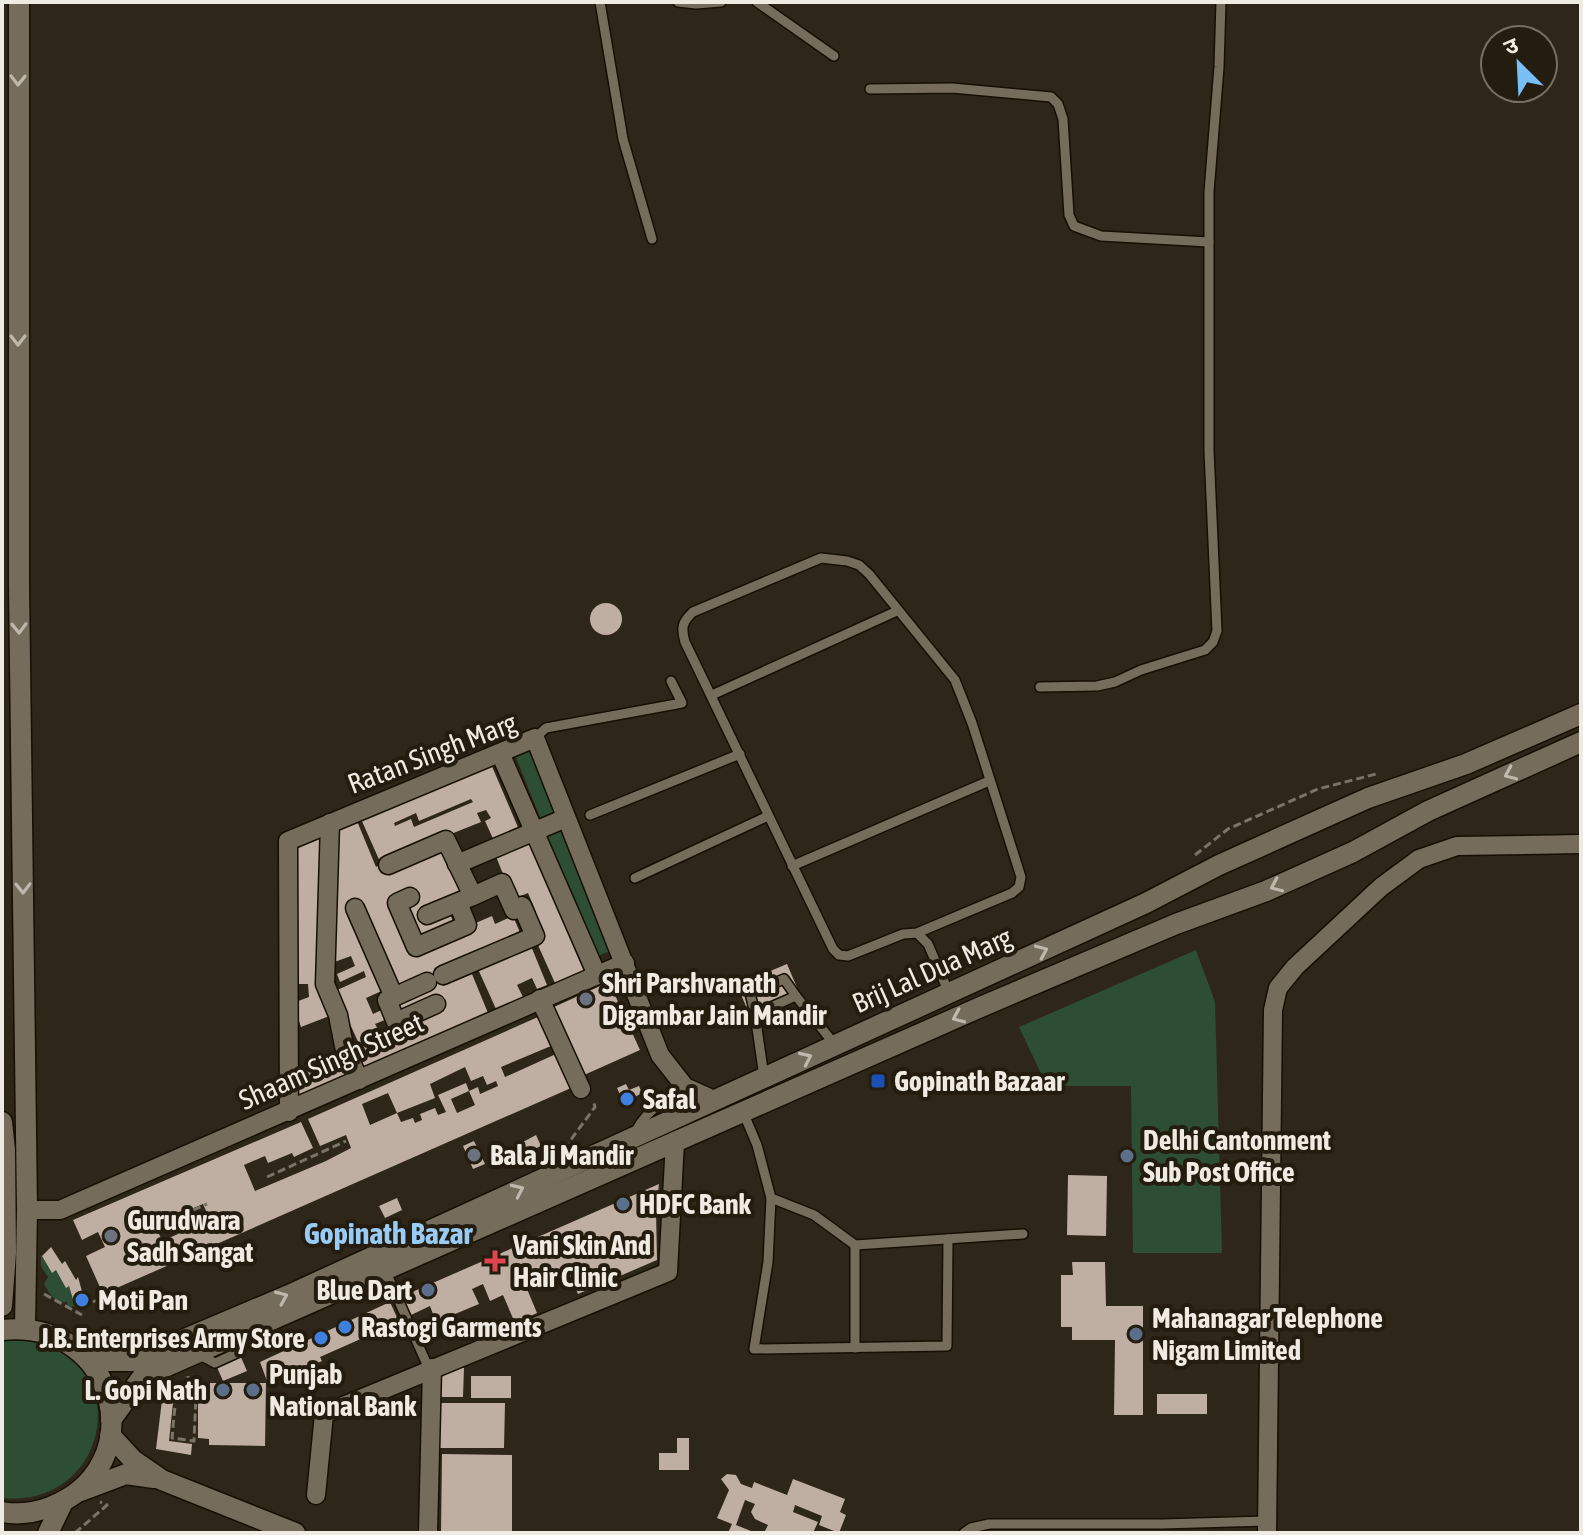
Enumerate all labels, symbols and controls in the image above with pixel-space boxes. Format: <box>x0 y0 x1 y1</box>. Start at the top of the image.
north arrow <box>1479 24 1559 104</box>
text: उ <box>1500 31 1523 60</box>
one-way arrow <box>9 74 27 87</box>
one-way arrow <box>9 334 27 347</box>
one-way arrow <box>10 622 28 635</box>
street label: Ratan Singh Marg <box>343 706 521 800</box>
one-way arrow <box>1504 764 1518 780</box>
one-way arrow <box>1270 877 1284 893</box>
one-way arrow <box>14 882 31 895</box>
street label: Brij Lal Dua Marg <box>848 921 1016 1019</box>
one-way arrow <box>1034 945 1049 961</box>
place label: Shri Parshvanath Digambar Jain Mandir <box>602 967 827 1031</box>
marker: Shri Parshvanath Digambar Jain Mandir <box>577 990 595 1008</box>
street label: Shaam Singh Street <box>234 1006 428 1116</box>
one-way arrow <box>951 1007 966 1023</box>
one-way arrow <box>797 1052 812 1068</box>
place label: Gopinath Bazaar <box>894 1065 1065 1097</box>
marker: Gopinath Bazaar <box>869 1072 887 1090</box>
place label: Safal <box>643 1083 697 1115</box>
marker: Safal <box>618 1090 636 1108</box>
place label: Delhi Cantonment Sub Post Office <box>1143 1124 1331 1188</box>
place label: Bala Ji Mandir <box>490 1139 634 1171</box>
marker: Bala Ji Mandir <box>465 1146 483 1164</box>
marker: Delhi Cantonment Sub Post Office <box>1118 1147 1136 1165</box>
one-way arrow <box>510 1184 525 1200</box>
place label: HDFC Bank <box>639 1188 752 1220</box>
marker: HDFC Bank <box>614 1195 632 1213</box>
place label: Gurudwara Sadh Sangat <box>127 1204 253 1268</box>
district label: Gopinath Bazar <box>304 1216 473 1250</box>
marker: Gurudwara Sadh Sangat <box>102 1227 120 1245</box>
place label: Vani Skin And Hair Clinic <box>512 1229 651 1293</box>
marker: Vani Skin And Hair Clinic <box>484 1250 506 1272</box>
place label: Blue Dart <box>316 1274 412 1306</box>
marker: Blue Dart <box>419 1281 437 1299</box>
place label: Moti Pan <box>98 1284 188 1316</box>
marker: Moti Pan <box>73 1291 91 1309</box>
one-way arrow <box>274 1291 288 1307</box>
place label: Mahanagar Telephone Nigam Limited <box>1152 1302 1383 1366</box>
place label: Rastogi Garments <box>361 1311 542 1343</box>
marker: Rastogi Garments <box>336 1318 354 1336</box>
place label: J.B. Enterprises Army Store <box>39 1322 305 1354</box>
marker: Mahanagar Telephone Nigam Limited <box>1127 1325 1145 1343</box>
marker: J.B. Enterprises Army Store <box>312 1329 330 1347</box>
place label: Punjab National Bank <box>269 1358 417 1422</box>
place label: L. Gopi Nath <box>85 1374 207 1406</box>
marker: L. Gopi Nath <box>214 1381 232 1399</box>
marker: Punjab National Bank <box>244 1381 262 1399</box>

